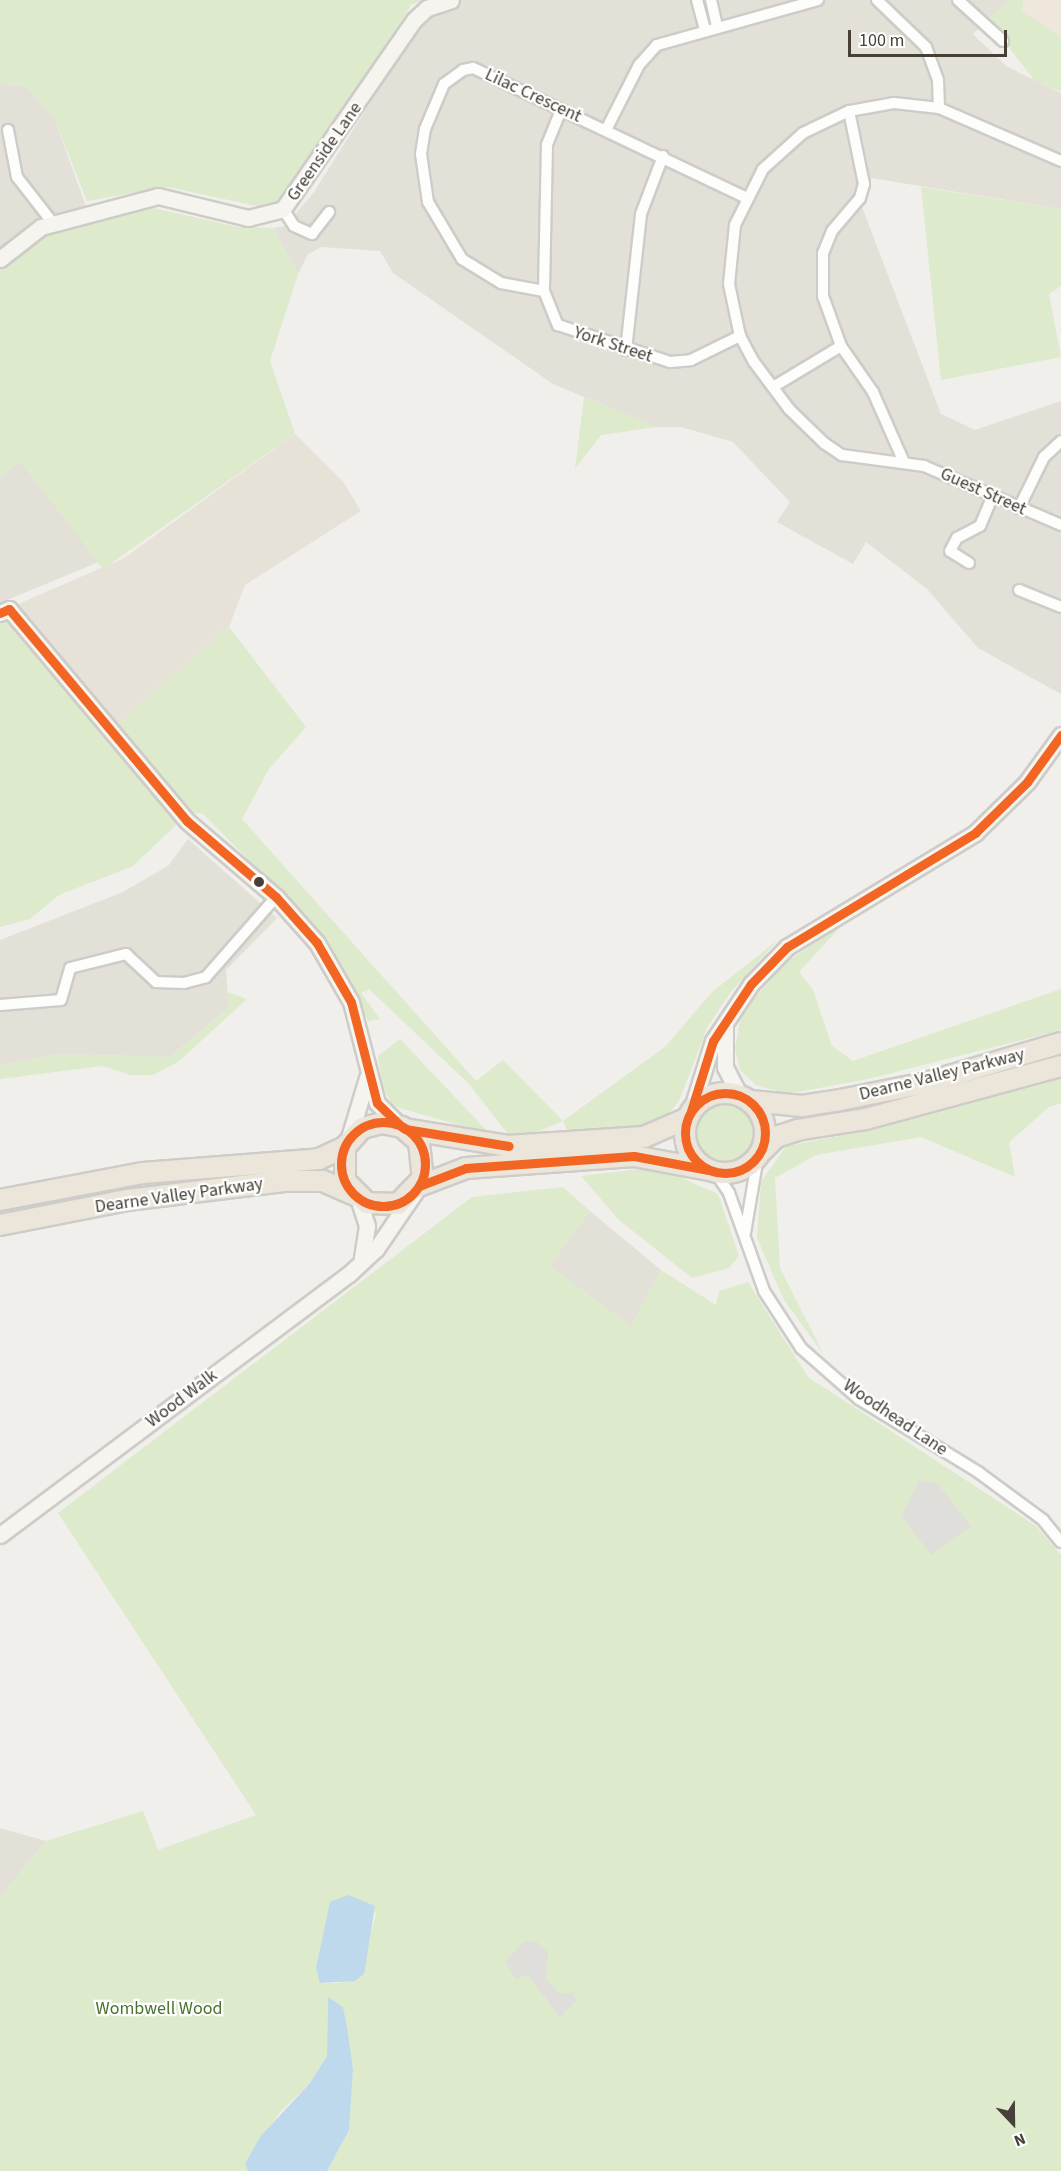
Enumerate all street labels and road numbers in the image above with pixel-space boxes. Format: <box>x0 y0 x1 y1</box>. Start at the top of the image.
street label: Lilac Crescent <box>481 64 585 128</box>
street label: Greenside Lane <box>283 98 367 206</box>
street label: York Street <box>571 322 655 368</box>
street label: Guest Street <box>937 463 1029 521</box>
street label: Dearne Valley Parkway <box>857 1044 1027 1106</box>
street label: Dearne Valley Parkway <box>94 1174 264 1218</box>
street label: Wood Walk <box>142 1365 222 1433</box>
street label: Woodhead Lane <box>839 1375 951 1461</box>

